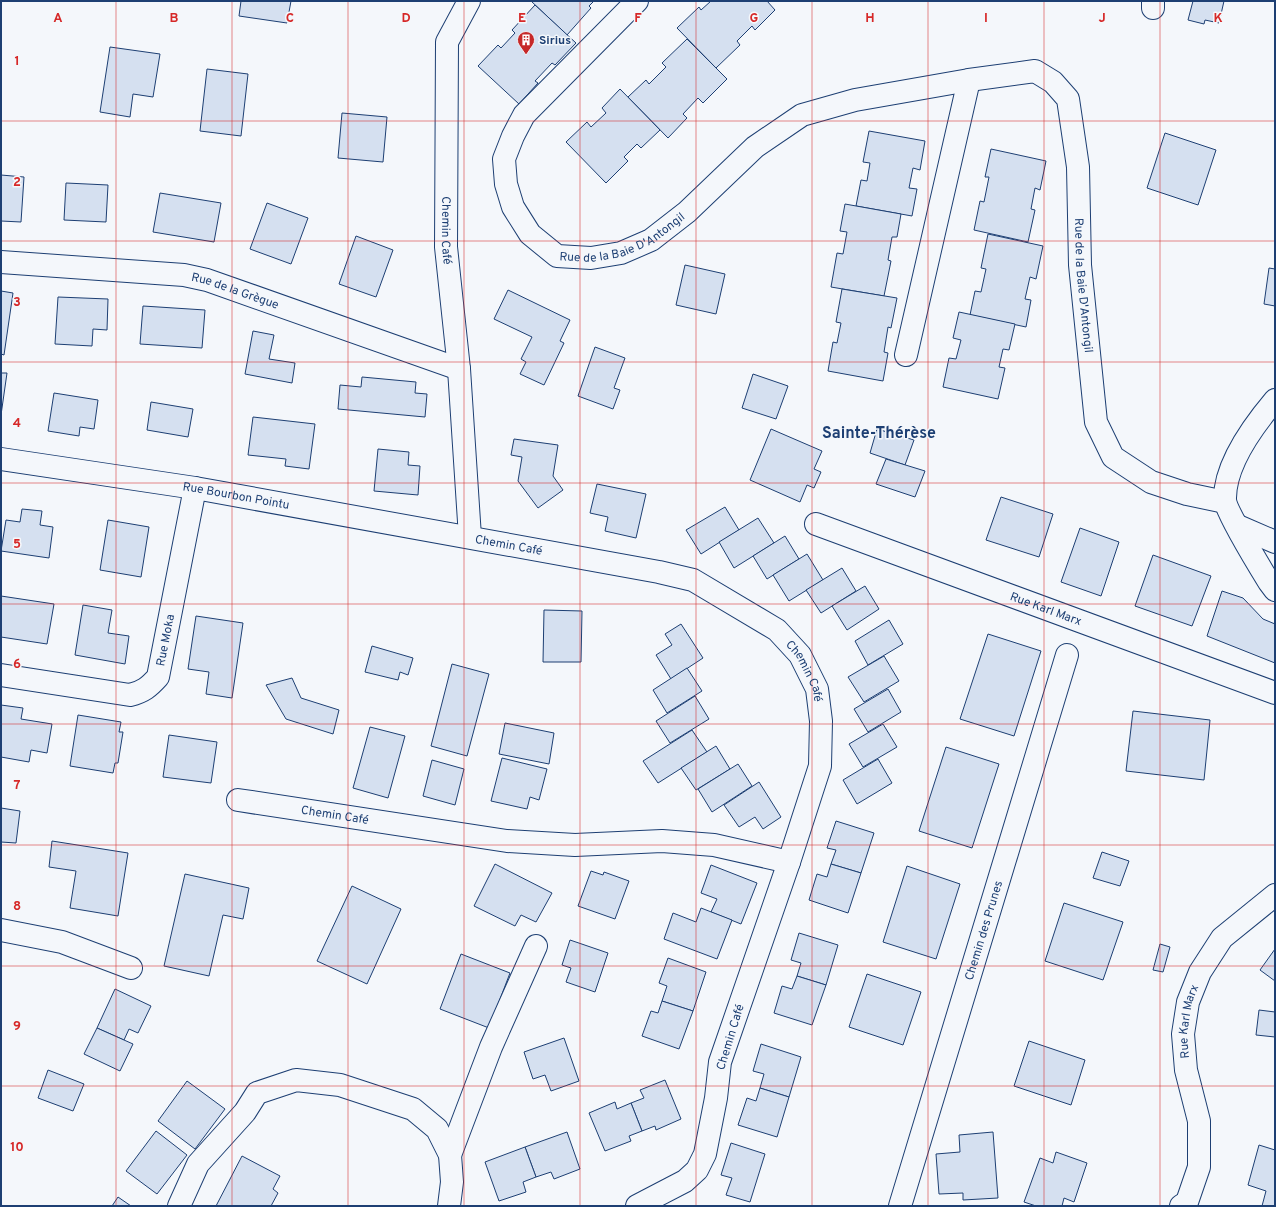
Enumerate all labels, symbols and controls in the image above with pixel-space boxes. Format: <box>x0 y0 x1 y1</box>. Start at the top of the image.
text: A <box>53 11 63 27</box>
text: B <box>170 11 179 27</box>
text: C <box>286 11 294 27</box>
text: D <box>401 11 411 27</box>
text: E <box>518 11 526 27</box>
text: F <box>634 11 642 27</box>
text: G <box>750 11 759 27</box>
text: H <box>865 11 875 27</box>
text: I <box>984 11 988 27</box>
text: J <box>1098 11 1106 27</box>
text: K <box>1213 11 1223 27</box>
building icon: Sirius <box>516 30 536 55</box>
place label: Sirius <box>539 33 571 49</box>
text: 1 <box>14 54 20 70</box>
text: 2 <box>13 175 21 191</box>
street label: Chemin Café <box>437 196 455 266</box>
street label: Rue de la Baie D'Antongil <box>559 209 689 267</box>
street label: Rue de la Baie D'Antongil <box>1070 218 1096 354</box>
street label: Rue de la Grègue <box>190 270 281 314</box>
text: 3 <box>13 295 21 311</box>
text: 4 <box>13 416 21 432</box>
district label: Sainte-Thérèse <box>822 424 936 444</box>
street label: Rue Bourbon Pointu <box>182 479 291 514</box>
street label: Chemin Café <box>474 532 544 560</box>
text: 5 <box>13 537 21 553</box>
street label: Rue Karl Marx <box>1008 589 1084 630</box>
street label: Rue Moka <box>153 613 179 668</box>
street label: Chemin Café <box>782 637 826 703</box>
text: 6 <box>13 657 21 673</box>
text: 7 <box>14 778 21 794</box>
street label: Chemin Café <box>300 803 370 829</box>
street label: Chemin des Prunes <box>962 879 1007 983</box>
text: 8 <box>13 899 21 915</box>
street label: Rue Karl Marx <box>1176 982 1203 1059</box>
street label: Chemin Café <box>713 1002 749 1072</box>
text: 9 <box>13 1019 21 1035</box>
text: 10 <box>10 1140 24 1156</box>

